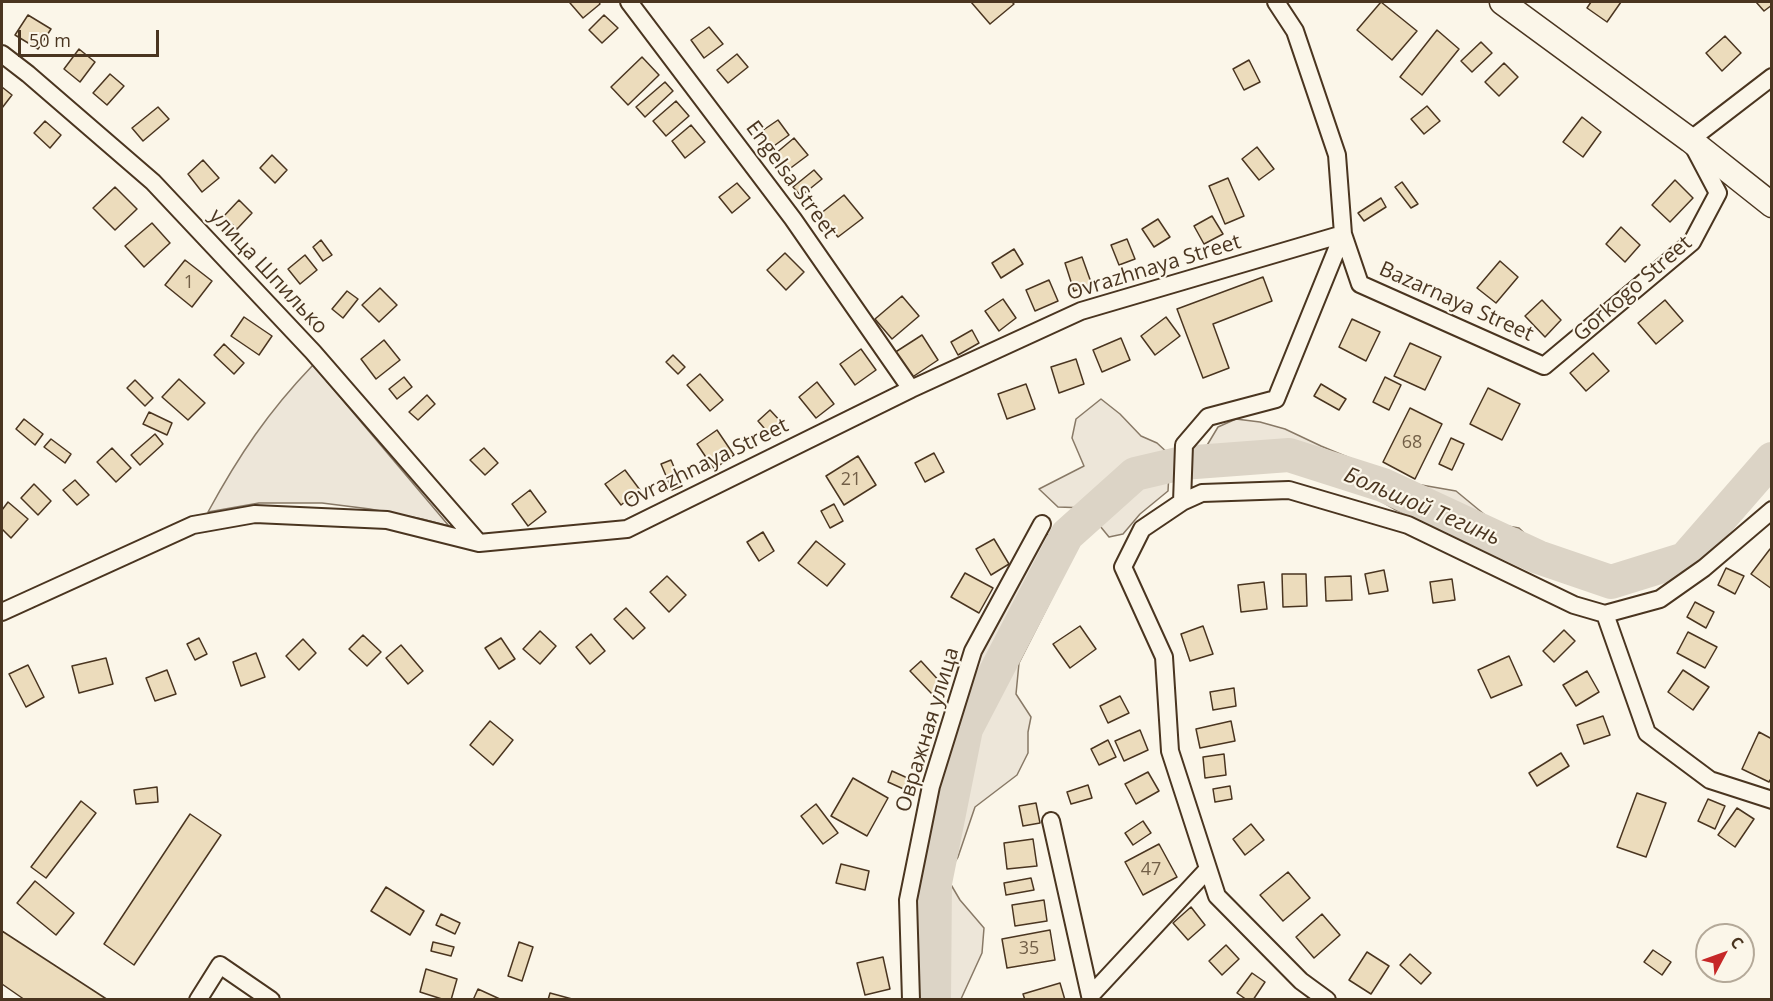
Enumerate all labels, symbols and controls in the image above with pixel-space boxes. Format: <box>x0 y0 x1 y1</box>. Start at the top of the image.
scale bar <box>21 18 162 56</box>
text: 50 m <box>29 28 71 52</box>
street label: Engelsa Street <box>740 116 842 244</box>
street label: улица Шпилько <box>204 204 332 340</box>
street label: Ovrazhnaya Street <box>1064 230 1244 306</box>
street label: Gorkogo Street <box>1569 231 1697 347</box>
street label: Bazarnaya Street <box>1375 257 1537 347</box>
house number: 1 <box>184 272 194 294</box>
street label: Ovrazhnaya Street <box>619 413 793 515</box>
house number: 68 <box>1402 432 1422 454</box>
water label: Большой Тегинь <box>1340 462 1504 552</box>
house number: 21 <box>841 469 861 491</box>
street label: Овражная улица <box>891 645 965 815</box>
house number: 47 <box>1141 859 1161 881</box>
north arrow <box>1695 923 1755 983</box>
text: С <box>1725 931 1749 954</box>
house number: 35 <box>1019 938 1039 960</box>

